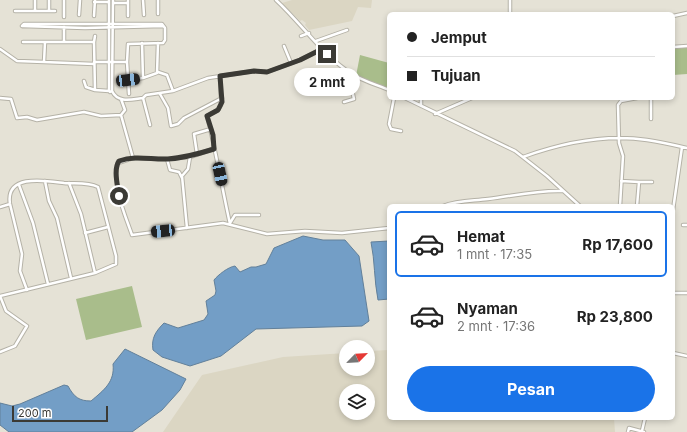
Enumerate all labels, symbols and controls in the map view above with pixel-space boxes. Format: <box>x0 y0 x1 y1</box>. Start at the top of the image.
text: Jemput <box>431 28 487 47</box>
route end <box>318 45 336 63</box>
text: Tujuan <box>431 66 481 85</box>
callout: 2 mnt <box>294 68 360 96</box>
car <box>115 73 141 87</box>
text: 2 mnt <box>309 74 345 90</box>
car <box>212 161 228 187</box>
route start <box>110 187 128 205</box>
car <box>150 224 176 238</box>
icon: car <box>409 226 445 262</box>
text: Hemat <box>457 227 505 246</box>
text: Rp 17,600 <box>582 235 653 254</box>
text: 1 mnt · 17:35 <box>457 246 532 262</box>
icon: car <box>409 298 445 334</box>
text: Nyaman <box>457 299 518 318</box>
text: Rp 23,800 <box>577 307 653 326</box>
text: 2 mnt · 17:36 <box>457 318 535 334</box>
north arrow <box>339 340 375 376</box>
map controls <box>339 340 375 420</box>
button: Pesan <box>407 366 655 412</box>
button: layers <box>339 384 375 420</box>
scale bar <box>12 404 108 423</box>
text: 200 m <box>18 406 51 420</box>

